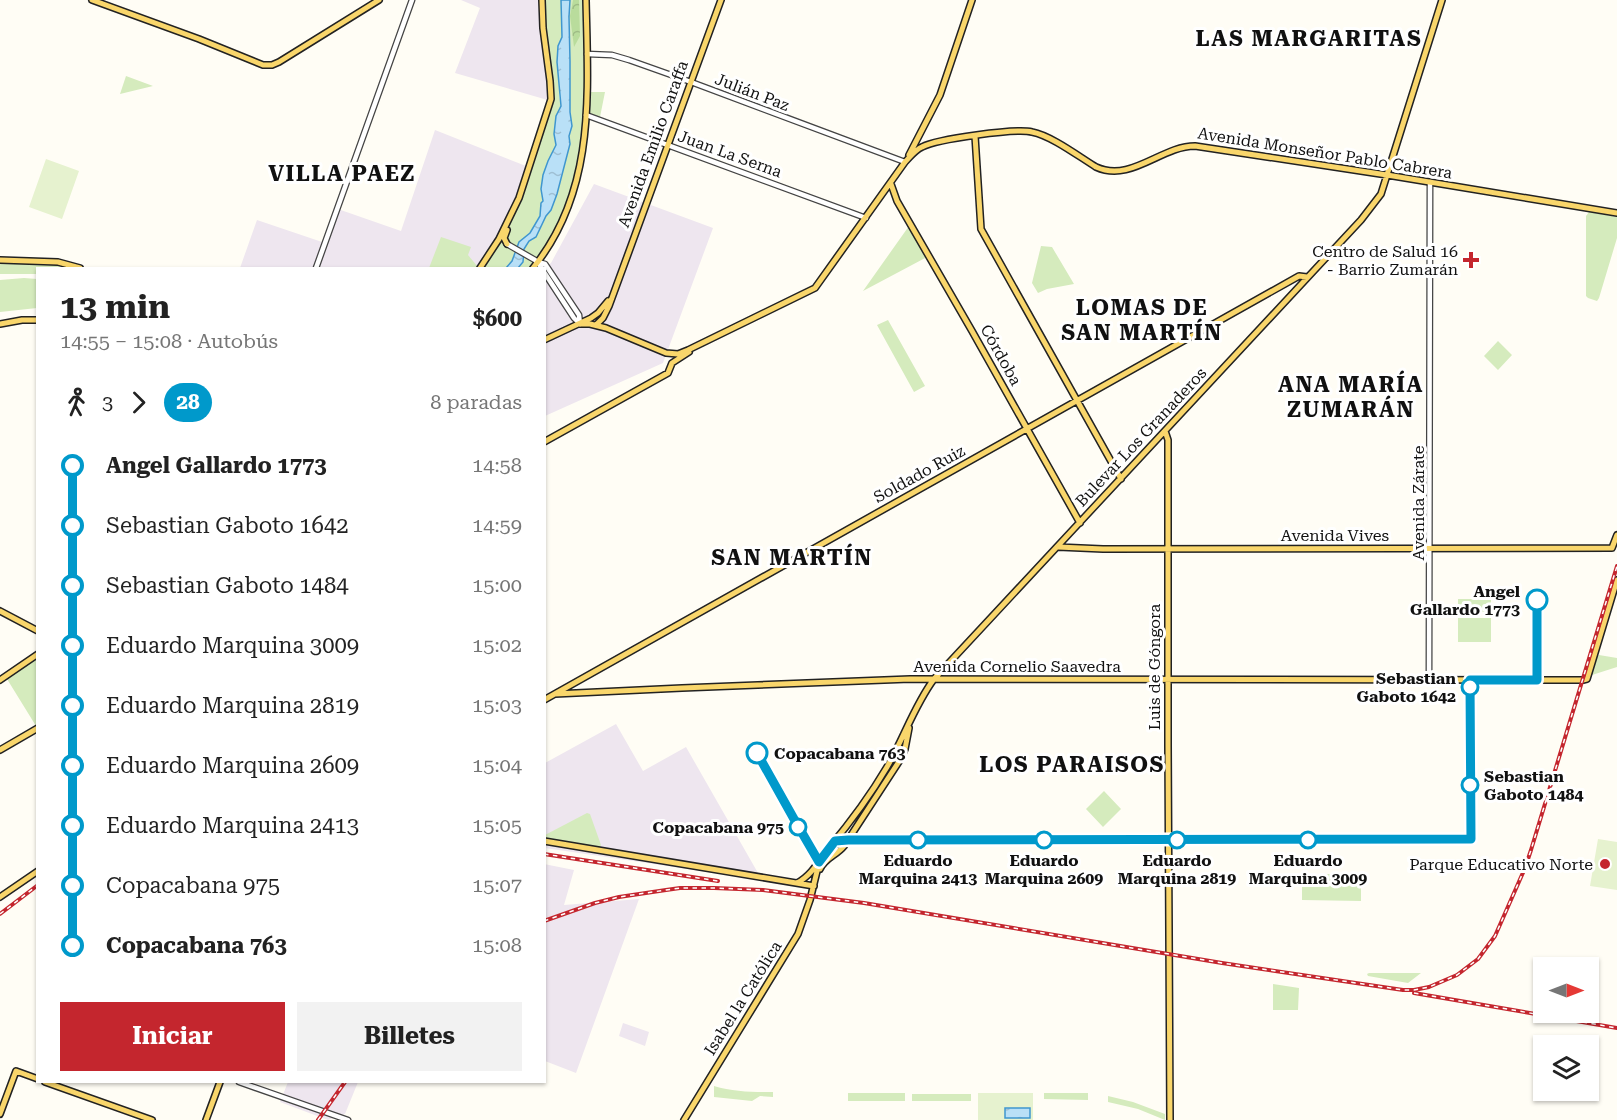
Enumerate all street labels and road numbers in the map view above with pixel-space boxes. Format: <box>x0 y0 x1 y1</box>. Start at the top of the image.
street label: Avenida Emilio Caraffa <box>614 58 692 230</box>
street label: Julián Paz <box>712 69 792 115</box>
street label: Avenida Monseñor Pablo Cabrera <box>1196 123 1454 183</box>
street label: Juan La Serna <box>675 126 785 182</box>
street label: Córdoba <box>977 321 1026 389</box>
street label: Bulevar Los Granaderos <box>1072 363 1211 510</box>
street label: Soldado Ruiz <box>870 441 968 507</box>
street label: Avenida Zárate <box>1409 445 1428 561</box>
street label: Avenida Vives <box>1281 526 1390 545</box>
street label: Luis de Góngora <box>1145 604 1164 730</box>
street label: Avenida Cornelio Saavedra <box>913 657 1121 676</box>
street label: Isabel la Católica <box>700 937 786 1059</box>

